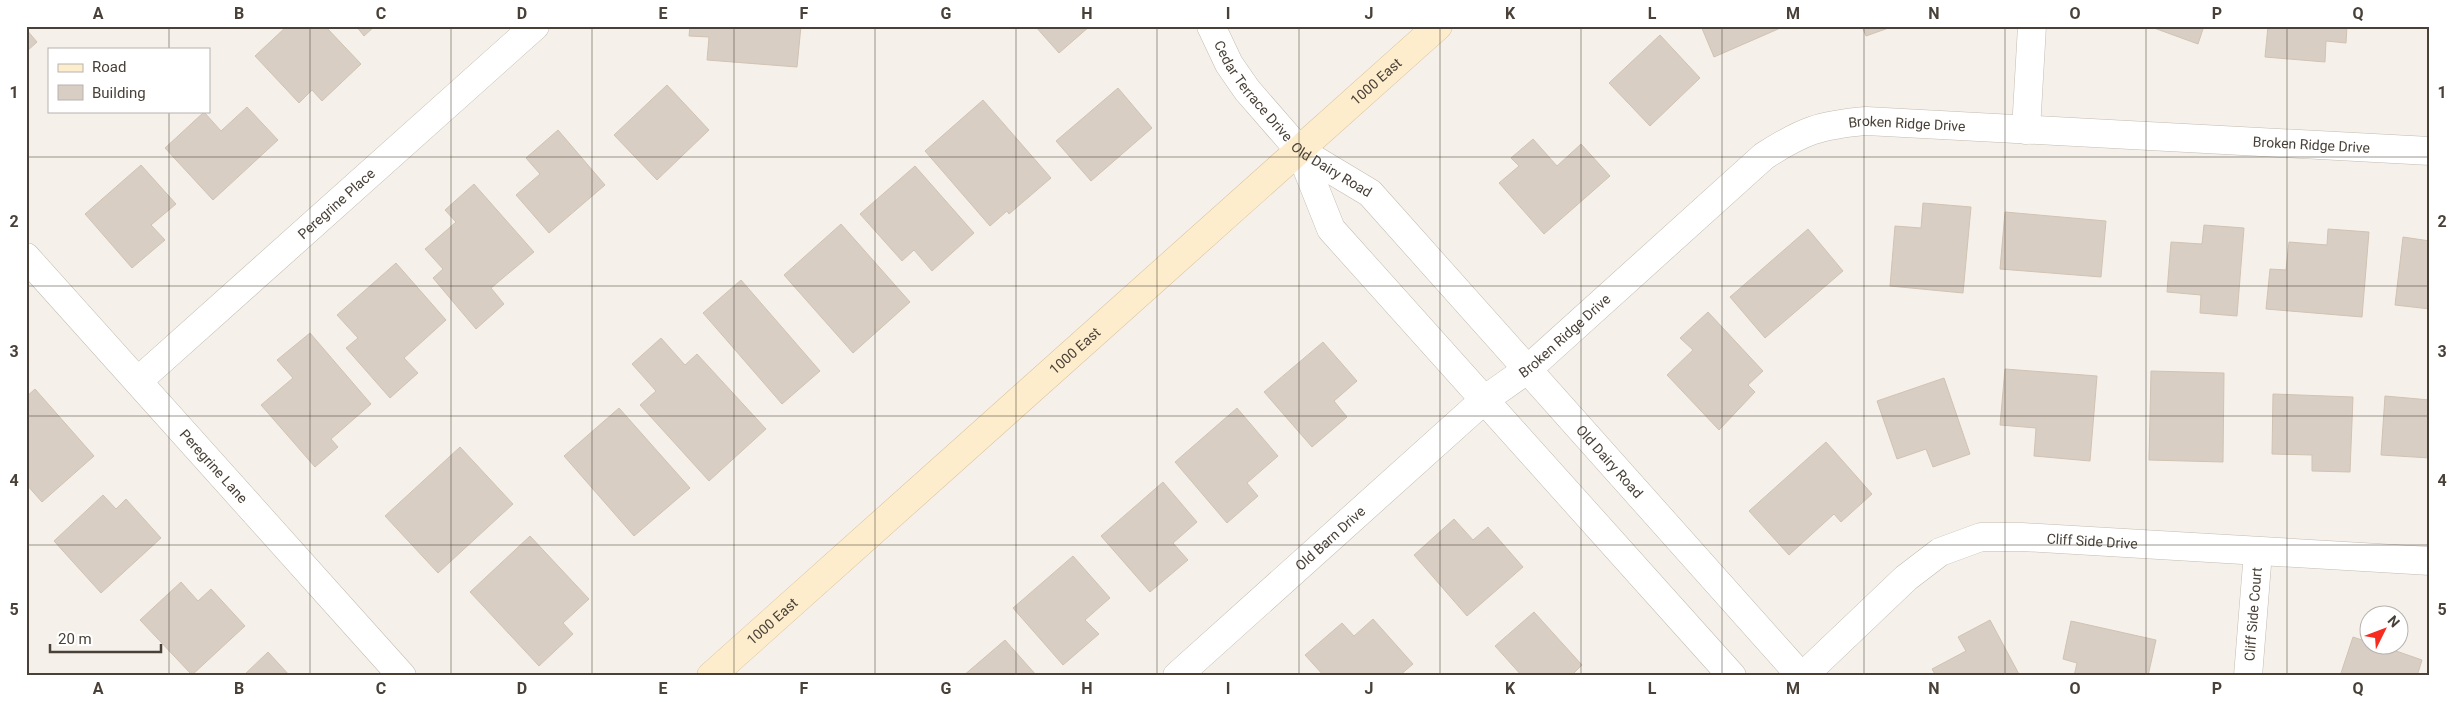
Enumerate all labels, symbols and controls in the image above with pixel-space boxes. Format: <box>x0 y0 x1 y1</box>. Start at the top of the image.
text: A <box>93 4 104 23</box>
text: B <box>234 4 244 23</box>
text: C <box>376 4 386 23</box>
text: D <box>517 4 527 23</box>
text: E <box>659 4 668 23</box>
text: F <box>800 4 809 23</box>
text: G <box>941 4 952 23</box>
text: H <box>1081 4 1093 23</box>
text: I <box>1226 4 1230 23</box>
text: J <box>1365 4 1373 23</box>
text: K <box>1505 4 1516 23</box>
text: L <box>1648 4 1657 23</box>
text: M <box>1786 4 1800 23</box>
text: N <box>1928 4 1940 23</box>
text: O <box>2069 4 2081 23</box>
text: P <box>2212 4 2222 23</box>
text: Q <box>2352 4 2364 23</box>
street label: Cedar Terrace Drive <box>1211 38 1296 144</box>
legend <box>48 48 210 112</box>
street label: 1000 East <box>1347 54 1405 108</box>
text: Road <box>92 58 126 76</box>
text: 1 <box>9 83 19 102</box>
text: 1 <box>2437 83 2447 102</box>
text: Building <box>92 84 146 102</box>
street label: Broken Ridge Drive <box>1847 113 1966 134</box>
street label: Broken Ridge Drive <box>2252 134 2370 156</box>
street label: Old Dairy Road <box>1288 139 1375 200</box>
street label: Peregrine Place <box>295 165 378 242</box>
text: 2 <box>9 212 19 231</box>
text: 2 <box>2437 212 2447 231</box>
street label: Broken Ridge Drive <box>1516 291 1613 381</box>
street label: 1000 East <box>1046 324 1104 377</box>
text: 3 <box>9 342 19 361</box>
text: 3 <box>2437 342 2447 361</box>
street label: Old Dairy Road <box>1573 422 1646 501</box>
street label: Peregrine Lane <box>177 426 251 506</box>
text: 4 <box>9 471 19 490</box>
text: 4 <box>2437 471 2447 490</box>
street label: Old Barn Drive <box>1292 503 1368 574</box>
street label: Cliff Side Drive <box>2046 530 2138 552</box>
street label: Cliff Side Court <box>2241 566 2265 662</box>
street label: 1000 East <box>744 594 801 648</box>
text: 5 <box>9 600 19 619</box>
text: 5 <box>2437 600 2447 619</box>
north arrow <box>2358 604 2408 654</box>
text: N <box>2384 612 2403 630</box>
scale bar <box>50 622 161 654</box>
text: 20 m <box>58 630 92 648</box>
text: A <box>93 679 104 698</box>
text: B <box>234 679 244 698</box>
text: C <box>376 679 386 698</box>
text: D <box>517 679 527 698</box>
text: E <box>659 679 668 698</box>
text: F <box>800 679 809 698</box>
text: G <box>941 679 952 698</box>
text: H <box>1081 679 1093 698</box>
text: I <box>1226 679 1230 698</box>
text: J <box>1365 679 1373 698</box>
text: K <box>1505 679 1516 698</box>
text: L <box>1648 679 1657 698</box>
text: M <box>1786 679 1800 698</box>
text: N <box>1928 679 1940 698</box>
text: O <box>2069 679 2081 698</box>
text: P <box>2212 679 2222 698</box>
text: Q <box>2352 679 2364 698</box>

